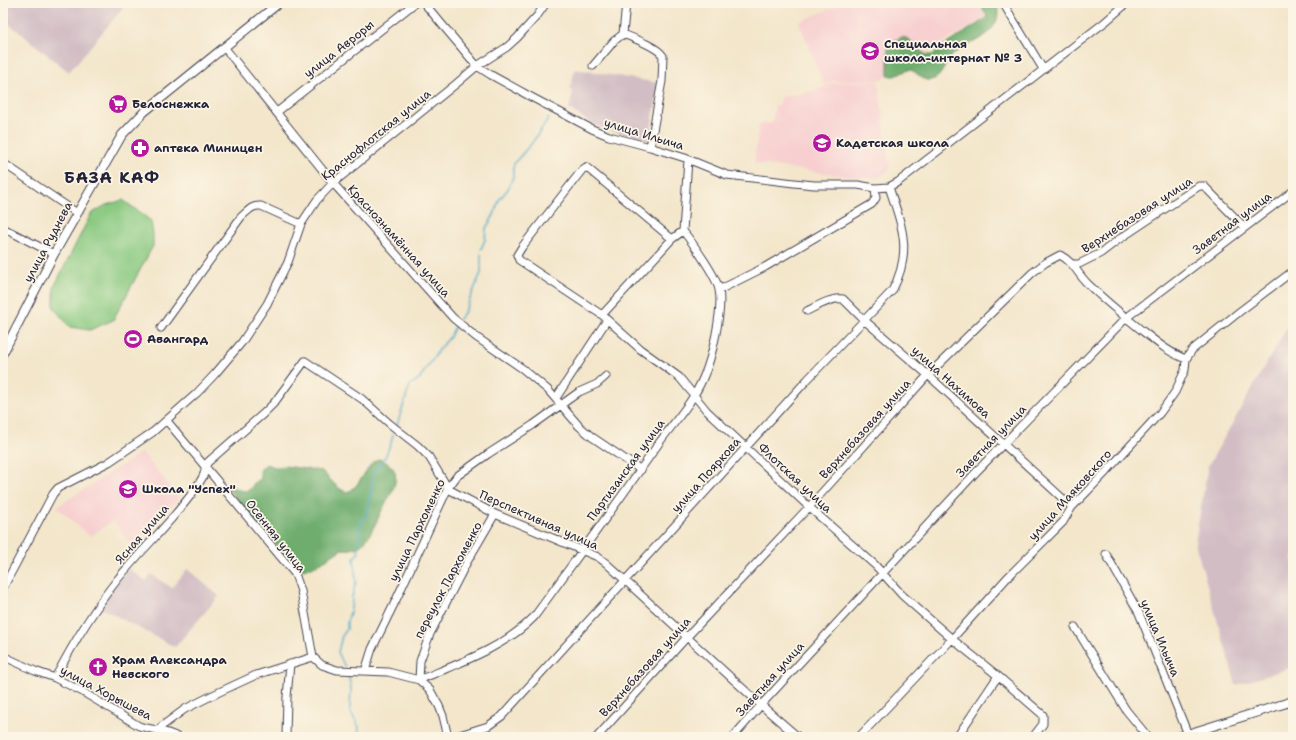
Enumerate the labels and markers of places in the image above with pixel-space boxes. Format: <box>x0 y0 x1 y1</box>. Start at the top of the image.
place label: Специальная школа-интернат № 3 <box>884 36 1022 66</box>
school or university icon: Специальная школа-интернат № 3 <box>859 40 881 62</box>
supermarket icon: Белоснежка <box>107 93 129 115</box>
place label: Белоснежка <box>132 96 210 112</box>
school or university icon: Кадетская школа <box>811 132 833 154</box>
place label: Кадетская школа <box>836 135 950 151</box>
pharmacy icon: аптека Миницен <box>129 137 151 159</box>
place label: аптека Миницен <box>154 140 263 156</box>
sports icon: Авангард <box>122 328 144 350</box>
place label: Авангард <box>147 331 209 347</box>
school or university icon: Школа "Успех" <box>117 478 139 500</box>
place label: Школа "Успех" <box>142 481 236 497</box>
place label: Храм Александра Невского <box>112 652 228 682</box>
church icon: Храм Александра Невского <box>87 656 109 678</box>

